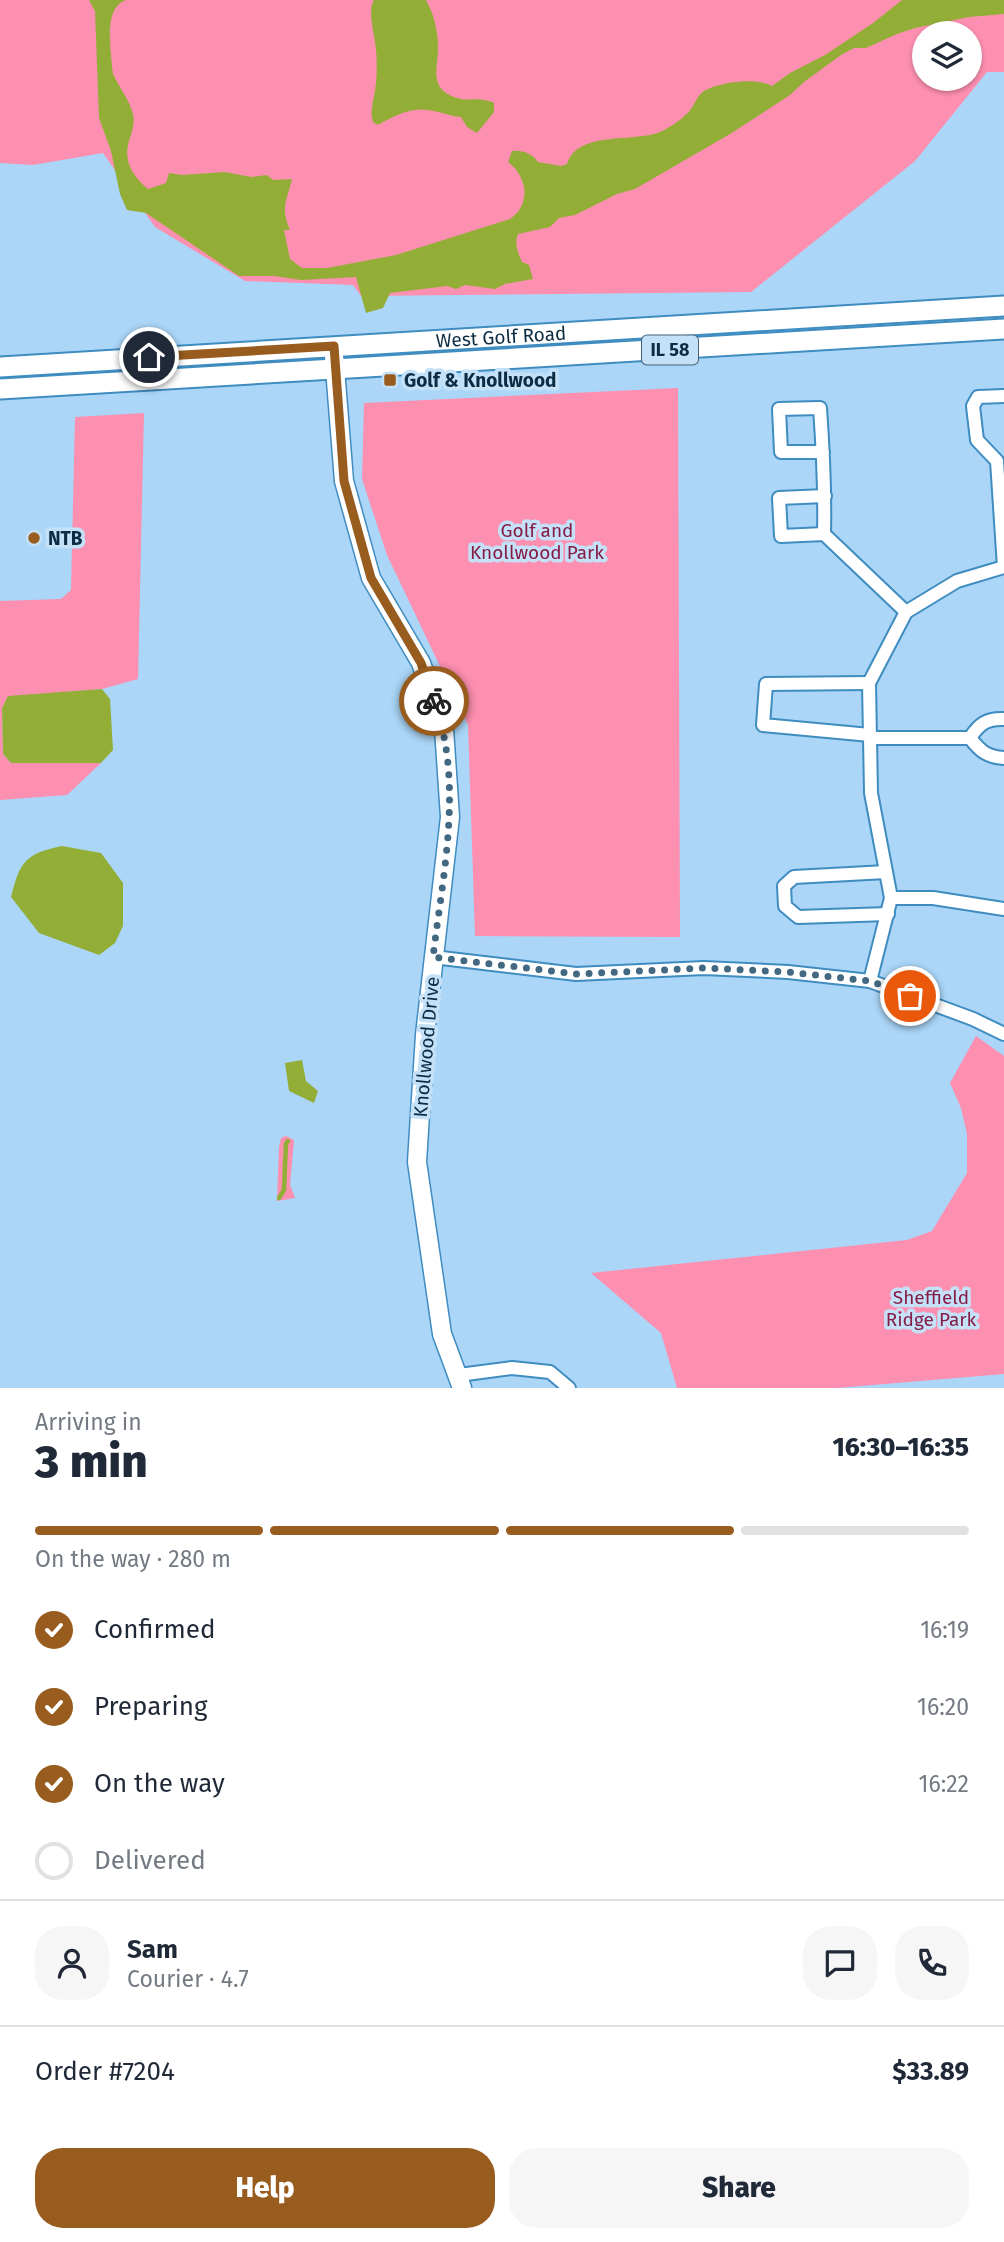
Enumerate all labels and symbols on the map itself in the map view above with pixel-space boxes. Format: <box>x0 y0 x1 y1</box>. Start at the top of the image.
street label: West Golf Road <box>435 322 567 352</box>
pin <box>119 327 179 387</box>
road number: IL 58 <box>642 336 698 364</box>
place label: Golf & Knollwood <box>404 369 556 392</box>
marker: Golf & Knollwood <box>382 372 398 388</box>
park label: Golf and Knollwood Park <box>470 519 604 564</box>
place label: NTB <box>48 527 83 550</box>
marker: NTB <box>26 530 42 546</box>
courier <box>399 666 469 736</box>
pin <box>880 966 940 1026</box>
street label: Knollwood Drive <box>409 976 444 1118</box>
park label: Sheffield Ridge Park <box>886 1286 977 1331</box>

